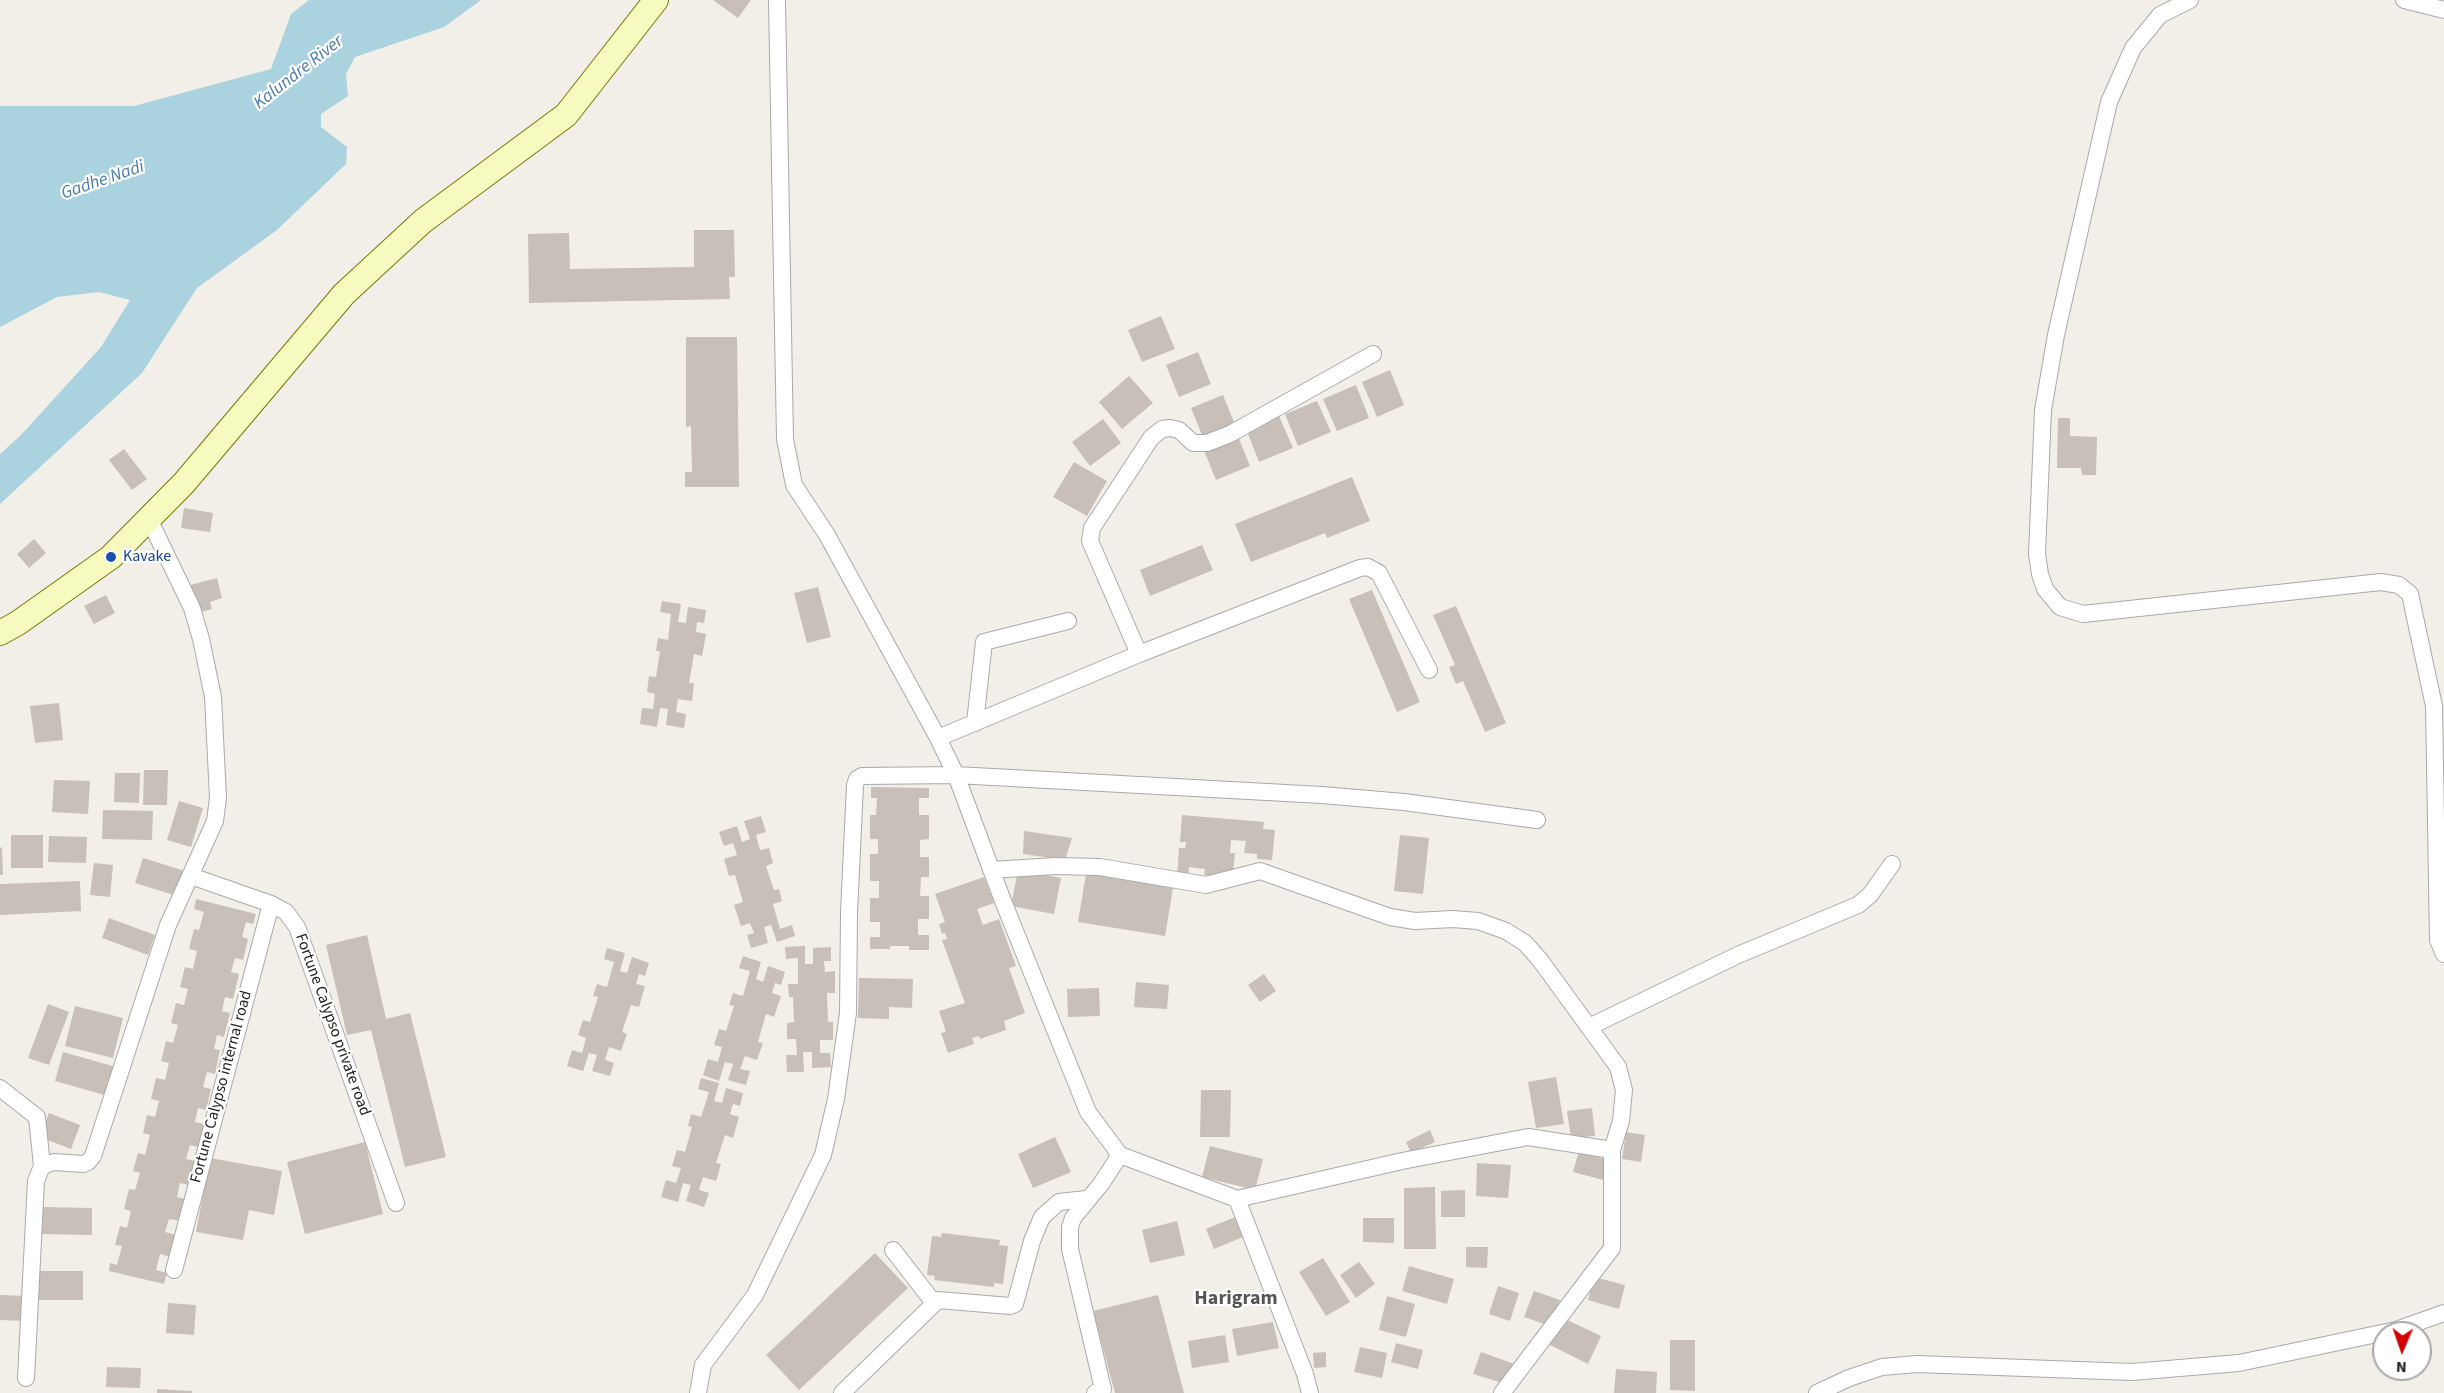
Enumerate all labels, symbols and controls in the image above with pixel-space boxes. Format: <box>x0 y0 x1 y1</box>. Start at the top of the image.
water label: Kalundre River <box>250 31 348 115</box>
water label: Gadhe Nadi <box>59 157 147 205</box>
place label: Kavake <box>123 547 171 567</box>
marker: Kavake <box>104 550 118 564</box>
street label: Fortune Calypso private road <box>290 931 374 1119</box>
street label: Fortune Calypso internal road <box>187 989 257 1185</box>
district label: Harigram <box>1194 1288 1278 1312</box>
north arrow <box>2372 1321 2432 1381</box>
text: N <box>2396 1356 2407 1378</box>

